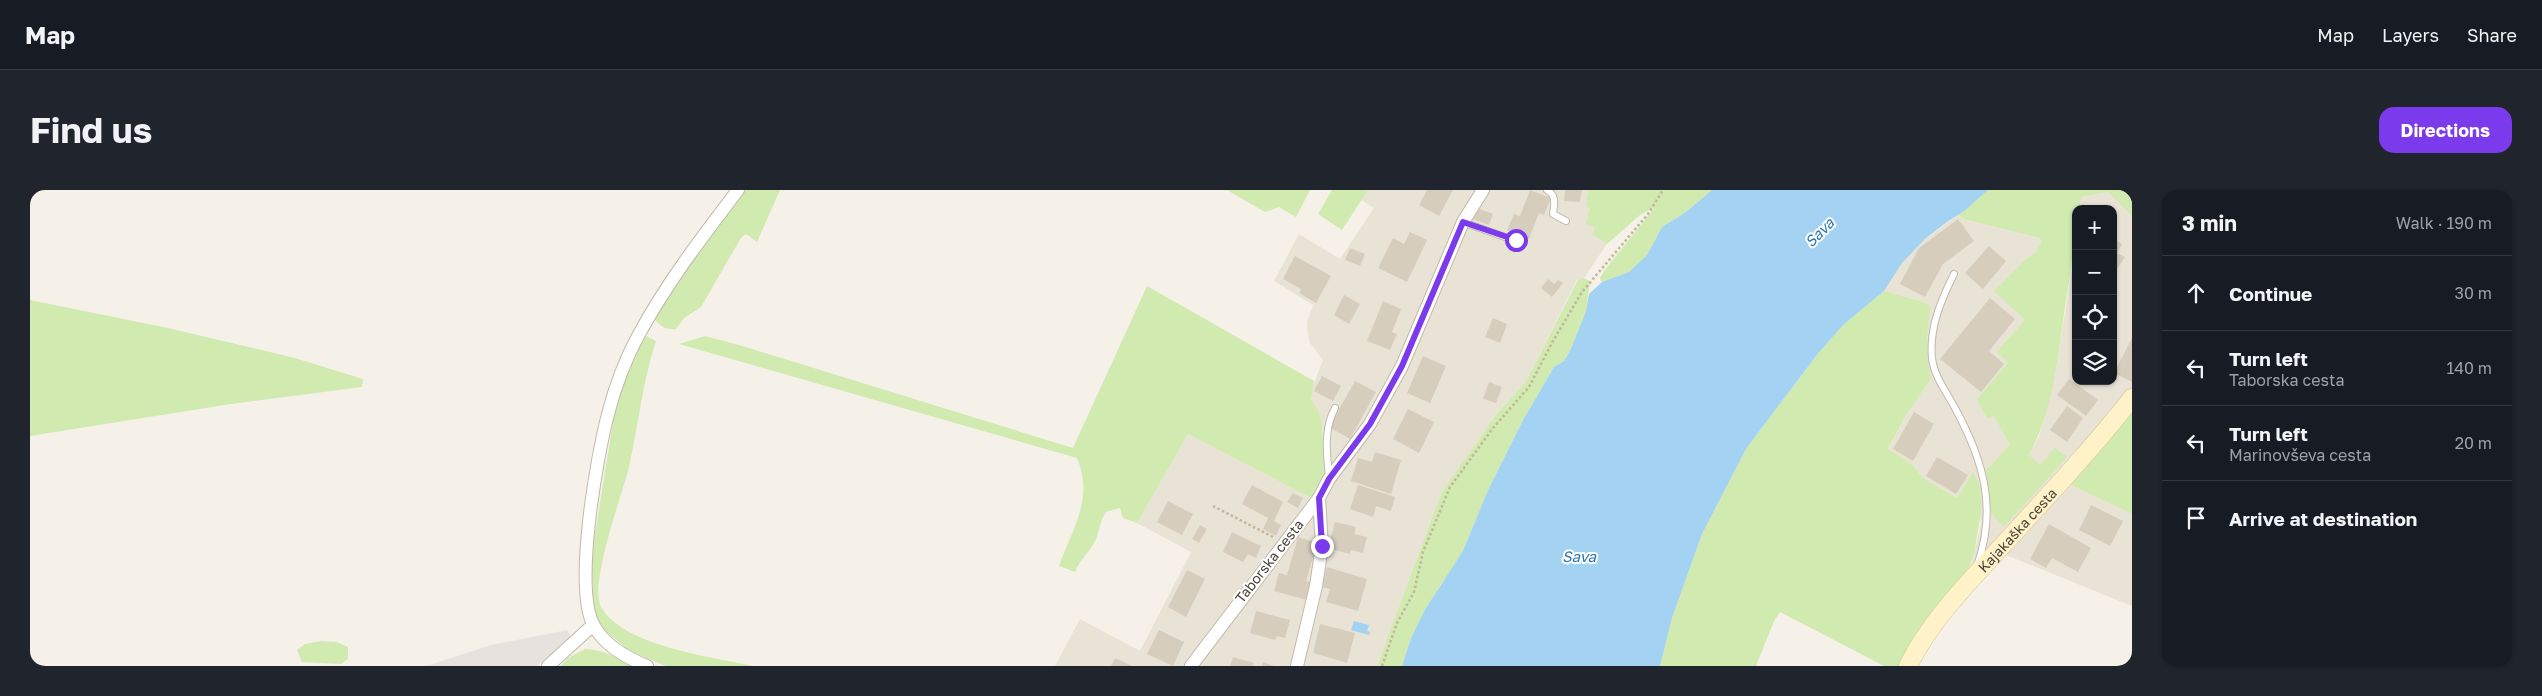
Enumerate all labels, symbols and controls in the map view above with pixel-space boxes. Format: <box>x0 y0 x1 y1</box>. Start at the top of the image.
text: Map <box>25 20 75 49</box>
text: Map <box>2317 24 2354 46</box>
text: Layers <box>2382 24 2439 46</box>
text: Share <box>2467 24 2517 46</box>
button: Directions <box>2379 107 2512 153</box>
text: Find us <box>30 109 152 151</box>
map controls <box>2072 205 2117 385</box>
button: + <box>2072 205 2117 250</box>
text: 3 min <box>2182 210 2237 236</box>
water label: Sava <box>1801 213 1838 250</box>
text: Walk · 190 m <box>2396 213 2492 233</box>
route start <box>1505 229 1528 252</box>
button: − <box>2072 250 2117 295</box>
icon: ahead <box>2182 279 2210 307</box>
text: Continue <box>2229 282 2312 305</box>
text: 30 m <box>2455 283 2492 303</box>
button: locate <box>2072 295 2117 340</box>
button: layers <box>2072 340 2117 385</box>
text: Turn left <box>2229 347 2308 370</box>
icon: left <box>2182 354 2210 382</box>
text: 140 m <box>2446 358 2492 378</box>
text: Taborska cesta <box>2229 370 2345 390</box>
text: Turn left <box>2229 422 2308 445</box>
icon: left <box>2182 429 2210 457</box>
text: 20 m <box>2455 433 2492 453</box>
text: Marinovševa cesta <box>2229 445 2371 465</box>
street label: Kajakaška cesta <box>1974 484 2060 575</box>
icon: arrive <box>2182 504 2210 532</box>
text: Arrive at destination <box>2229 507 2417 530</box>
street label: Taborska cesta <box>1231 516 1307 606</box>
route end <box>1311 535 1334 558</box>
water label: Sava <box>1562 547 1597 565</box>

